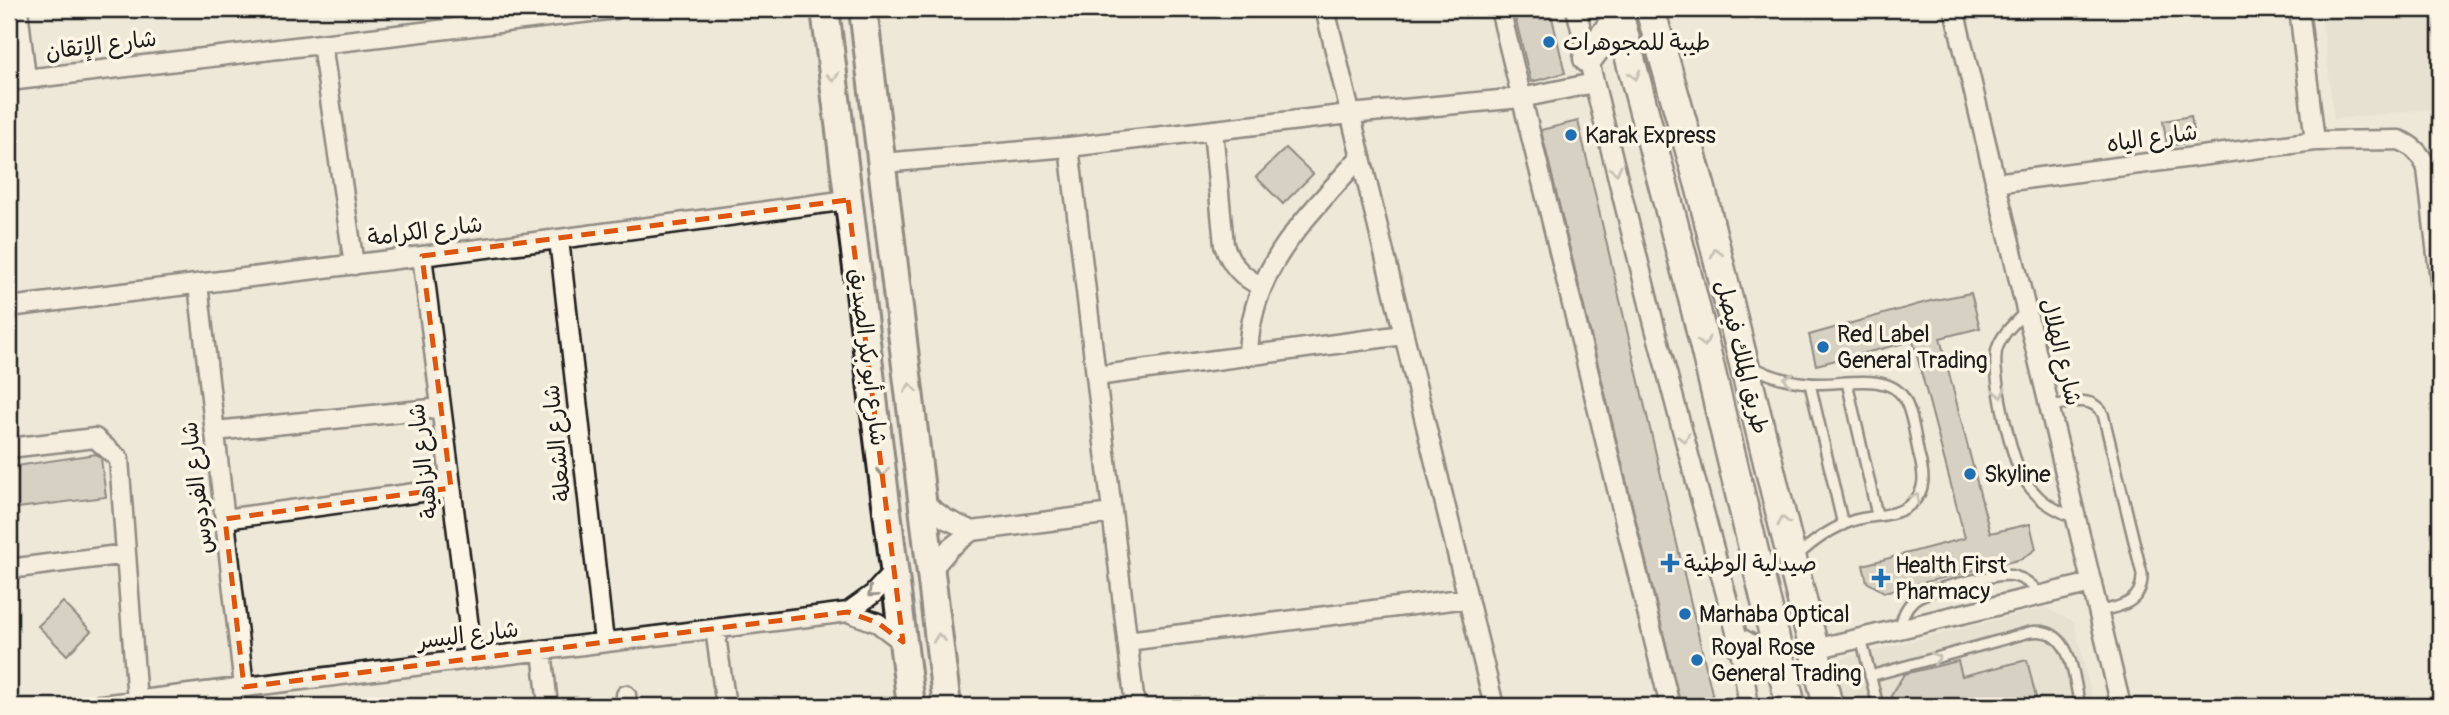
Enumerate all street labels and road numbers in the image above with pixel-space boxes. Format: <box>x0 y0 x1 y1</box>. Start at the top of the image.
street label: شارع الإتقان <box>44 24 158 67</box>
street label: شارع الياه <box>2105 117 2200 160</box>
street label: شارع الكرامة <box>366 210 484 253</box>
street label: شارع أبو بكر الصديق <box>842 267 893 448</box>
street label: طريق الملك فيصل <box>1709 277 1775 437</box>
street label: شارع الهلال <box>2033 295 2088 409</box>
street label: شارع الشعلة <box>536 383 579 503</box>
street label: شارع الزاهية <box>402 402 445 520</box>
street label: شارع الفردوس <box>174 420 221 556</box>
street label: شارع اليسر <box>414 614 520 657</box>

